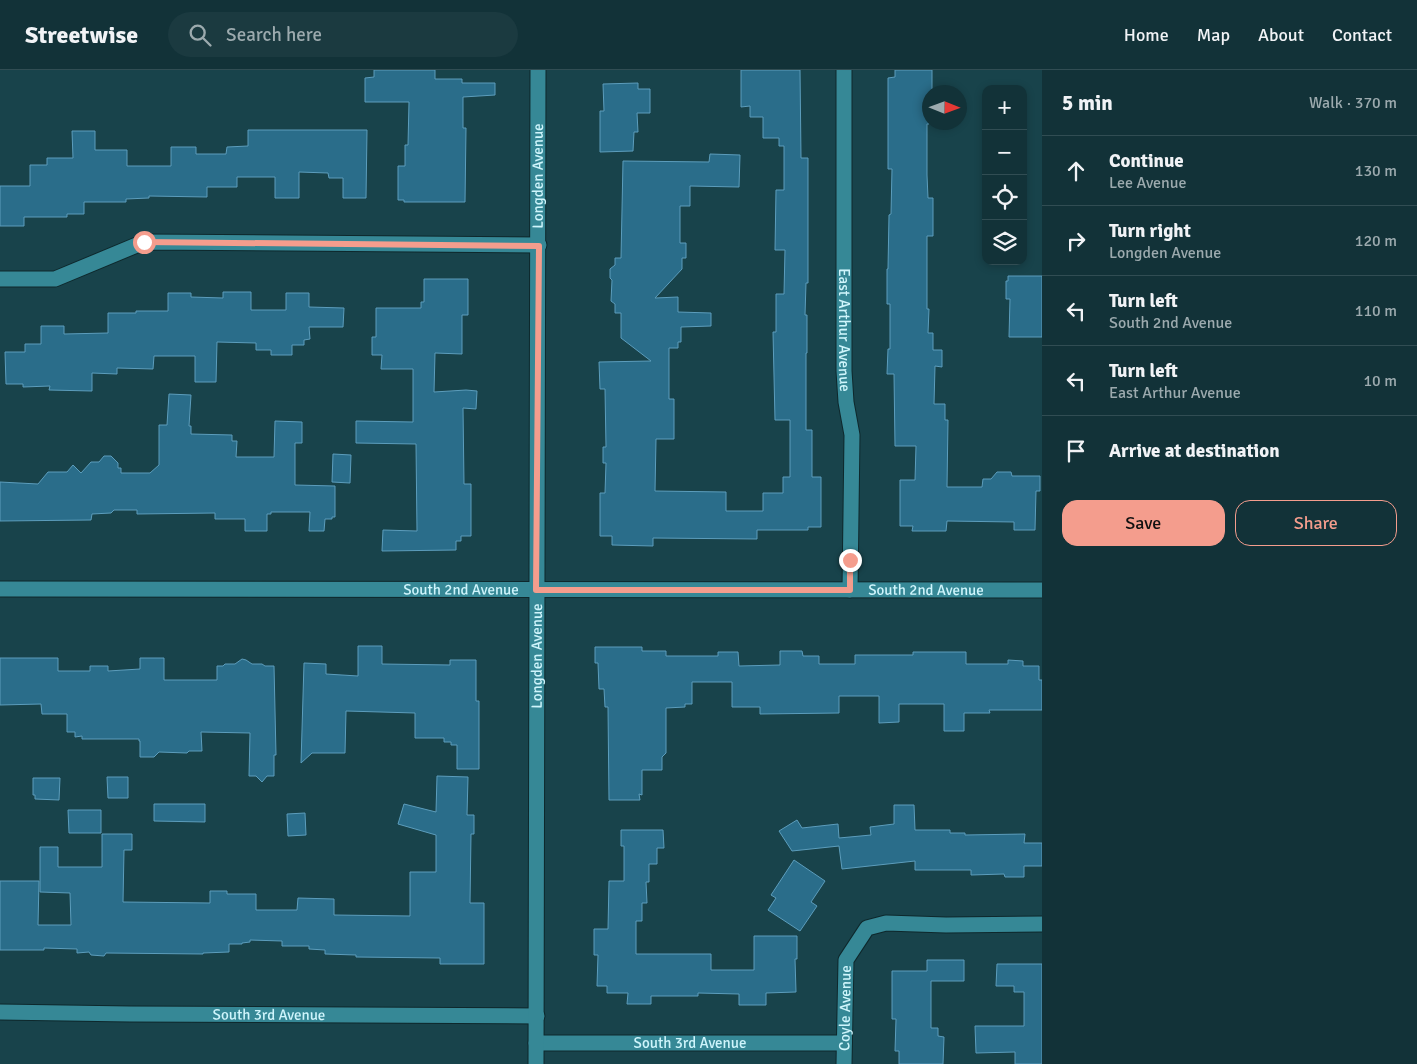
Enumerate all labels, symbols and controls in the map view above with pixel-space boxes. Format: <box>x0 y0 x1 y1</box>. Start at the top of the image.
search box <box>168 12 518 57</box>
text: Streetwise <box>25 20 138 50</box>
icon: search <box>186 21 214 49</box>
text: Search here <box>226 23 322 47</box>
text: Home <box>1124 24 1169 46</box>
text: Map <box>1197 24 1230 46</box>
text: About <box>1258 24 1304 46</box>
text: Contact <box>1332 24 1392 46</box>
north arrow <box>922 85 967 130</box>
map controls <box>982 85 1027 265</box>
button: + <box>982 85 1027 130</box>
text: 5 min <box>1062 90 1113 116</box>
text: Walk · 370 m <box>1309 93 1397 113</box>
street label: Longden Avenue <box>529 123 547 229</box>
button: − <box>982 130 1027 175</box>
text: Continue <box>1109 149 1184 173</box>
icon: ahead <box>1062 157 1090 185</box>
text: 130 m <box>1355 161 1397 181</box>
text: Lee Avenue <box>1109 173 1187 193</box>
button: locate <box>982 175 1027 220</box>
text: Turn right <box>1109 219 1191 243</box>
button: layers <box>982 220 1027 265</box>
icon: right <box>1062 227 1090 255</box>
route start <box>133 231 156 254</box>
text: 120 m <box>1355 231 1397 251</box>
text: Longden Avenue <box>1109 243 1221 263</box>
street label: East Arthur Avenue <box>835 268 854 392</box>
text: Turn left <box>1109 289 1178 313</box>
icon: left <box>1062 297 1090 325</box>
text: 110 m <box>1355 301 1397 321</box>
text: South 2nd Avenue <box>1109 313 1232 333</box>
text: Turn left <box>1109 359 1178 383</box>
icon: left <box>1062 367 1090 395</box>
text: 10 m <box>1363 371 1397 391</box>
text: East Arthur Avenue <box>1109 383 1241 403</box>
icon: arrive <box>1062 437 1090 465</box>
text: Arrive at destination <box>1109 439 1280 463</box>
button: Save <box>1062 500 1225 546</box>
button: Share <box>1235 500 1397 546</box>
route end <box>839 549 862 572</box>
street label: South 2nd Avenue <box>403 580 519 598</box>
street label: South 2nd Avenue <box>868 581 984 599</box>
street label: Longden Avenue <box>528 603 546 709</box>
street label: Coyle Avenue <box>835 965 855 1051</box>
street label: South 3rd Avenue <box>213 1005 325 1024</box>
street label: South 3rd Avenue <box>634 1034 746 1052</box>

